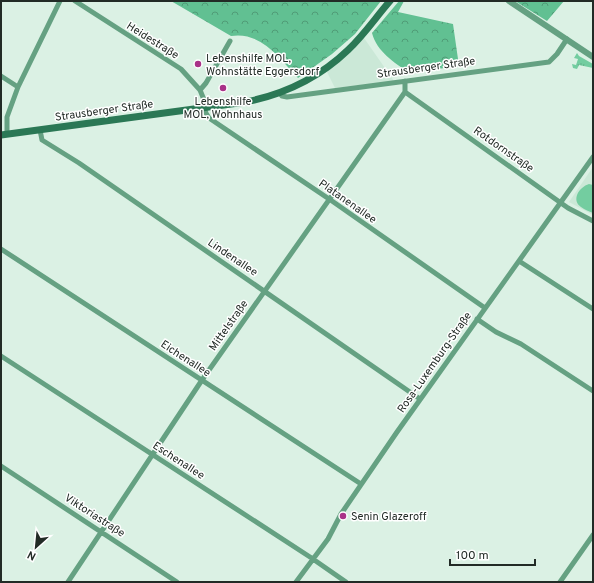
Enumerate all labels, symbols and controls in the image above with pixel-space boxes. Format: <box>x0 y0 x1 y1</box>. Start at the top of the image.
street label: Heidestraße <box>124 19 181 62</box>
place label: Lebenshilfe MOL, Wohnstätte Eggersdorf <box>206 52 319 79</box>
street label: Strausberger Straße <box>376 54 476 82</box>
marker: Lebenshilfe MOL, Wohnstätte Eggersdorf <box>193 59 203 69</box>
marker: Lebenshilfe MOL, Wohnhaus <box>218 83 228 93</box>
place label: Lebenshilfe MOL, Wohnhaus <box>184 95 262 122</box>
street label: Strausberger Straße <box>54 97 154 125</box>
street label: Rotdornstraße <box>471 124 536 176</box>
street label: Platanenallee <box>316 177 379 227</box>
street label: Lindenallee <box>205 236 260 280</box>
street label: Mittelstraße <box>206 297 252 354</box>
street label: Rosa-Luxemburg-Straße <box>395 309 475 416</box>
street label: Eichenallee <box>158 337 213 380</box>
street label: Eschenallee <box>150 439 207 483</box>
street label: Viktoriastraße <box>62 491 127 541</box>
place label: Senin Glazeroff <box>351 510 427 524</box>
marker: Senin Glazeroff <box>338 511 348 521</box>
north arrow <box>16 527 56 567</box>
scale bar <box>450 541 535 567</box>
text: N <box>25 547 39 563</box>
text: 100 m <box>456 548 489 564</box>

